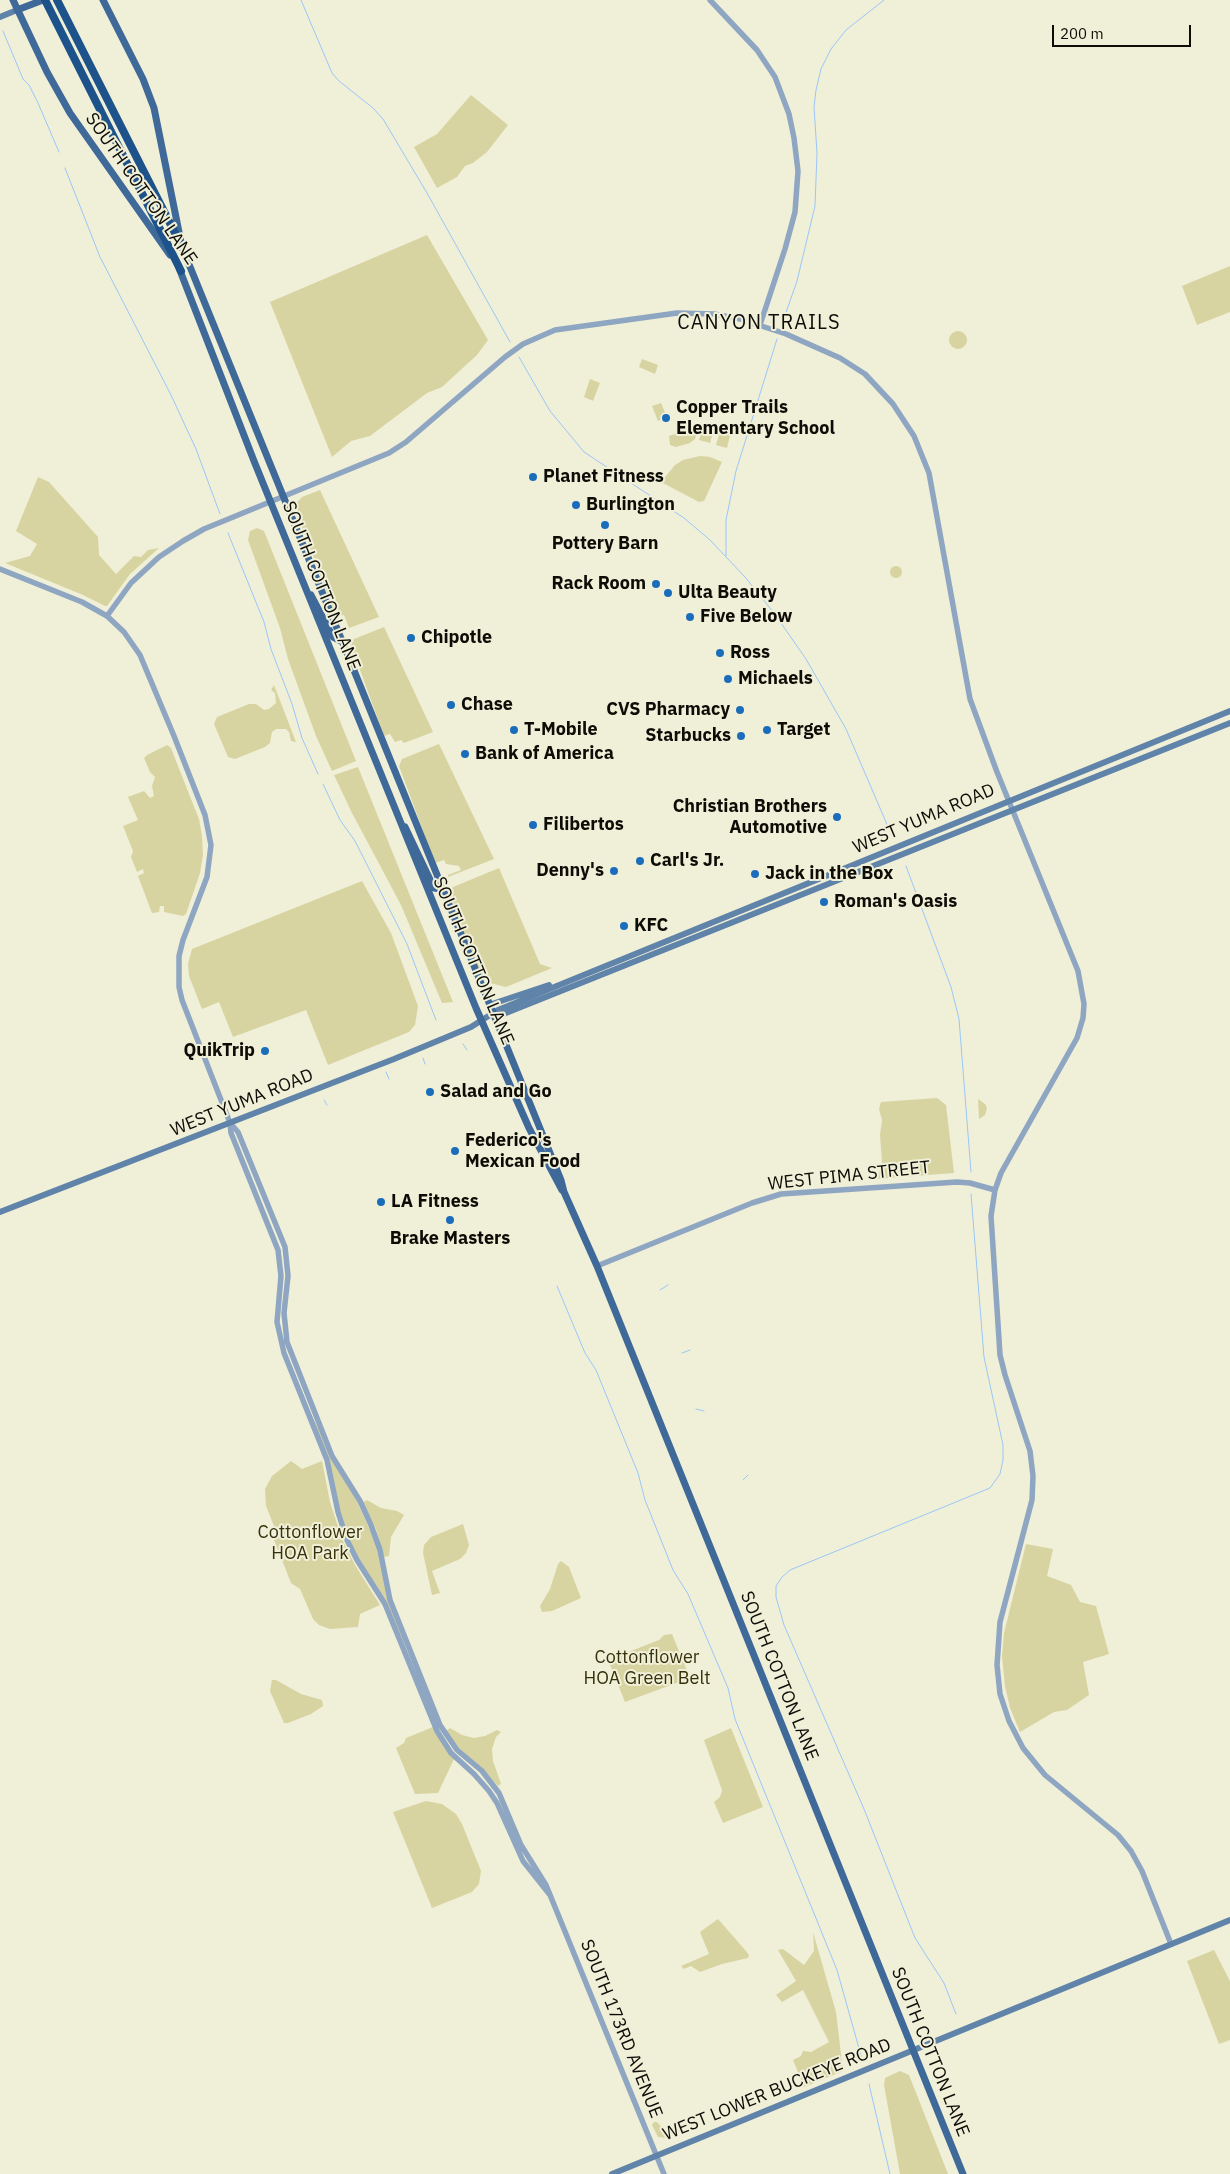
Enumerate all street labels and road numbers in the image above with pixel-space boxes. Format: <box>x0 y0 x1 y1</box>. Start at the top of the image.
street label: SOUTH COTTON LANE <box>80 109 202 269</box>
street label: SOUTH COTTON LANE <box>277 498 365 674</box>
street label: WEST YUMA ROAD <box>850 779 998 859</box>
street label: SOUTH COTTON LANE <box>428 874 518 1048</box>
street label: WEST YUMA ROAD <box>167 1065 317 1141</box>
street label: WEST PIMA STREET <box>767 1157 931 1195</box>
street label: SOUTH COTTON LANE <box>735 1588 823 1764</box>
street label: SOUTH 173RD AVENUE <box>575 1937 667 2121</box>
street label: SOUTH COTTON LANE <box>886 1964 974 2140</box>
street label: WEST LOWER BUCKEYE ROAD <box>660 2034 894 2146</box>

